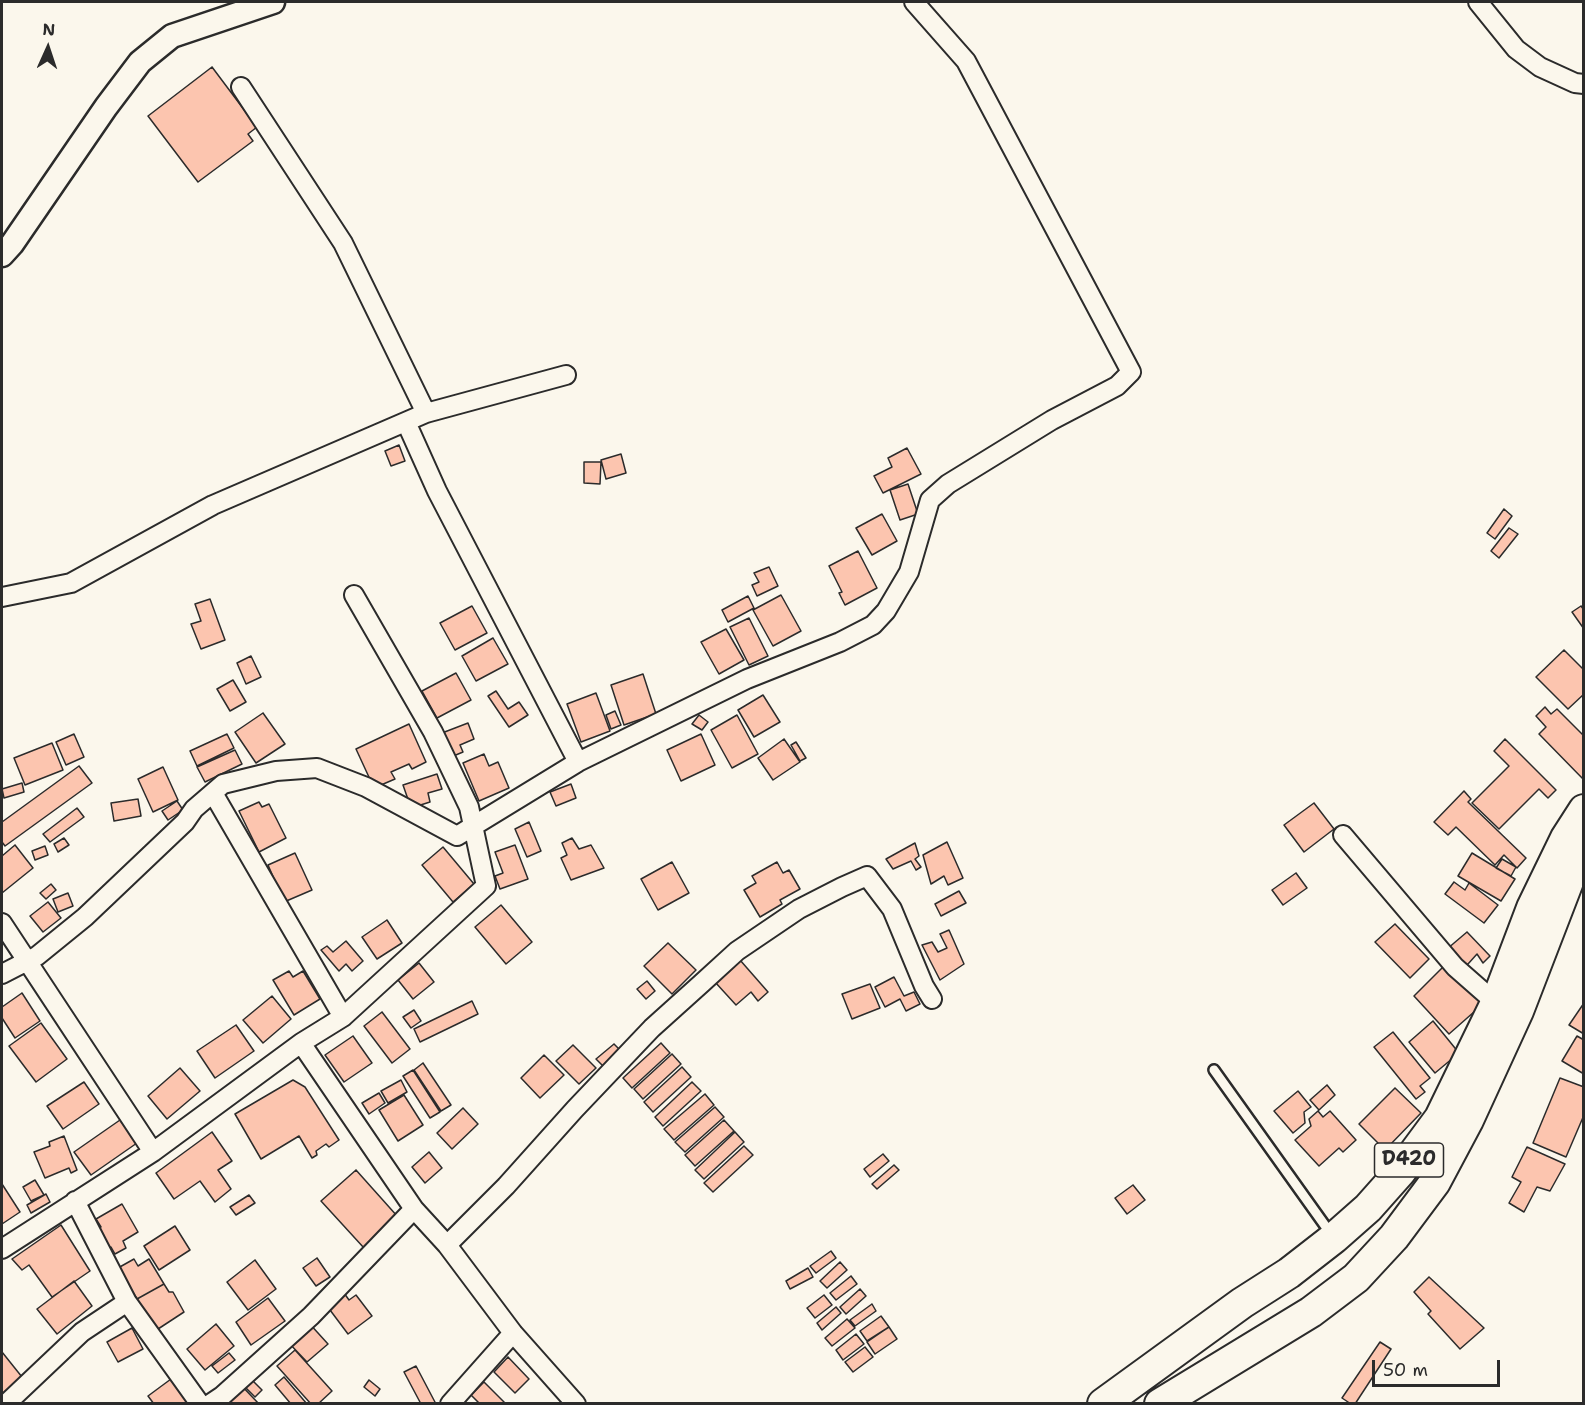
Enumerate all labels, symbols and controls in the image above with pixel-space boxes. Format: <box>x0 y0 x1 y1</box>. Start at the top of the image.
north arrow <box>18 18 78 78</box>
text: N <box>42 19 56 40</box>
road number: D420 <box>1374 1143 1444 1177</box>
scale bar <box>1375 1348 1502 1386</box>
text: 50 m <box>1383 1358 1428 1382</box>

